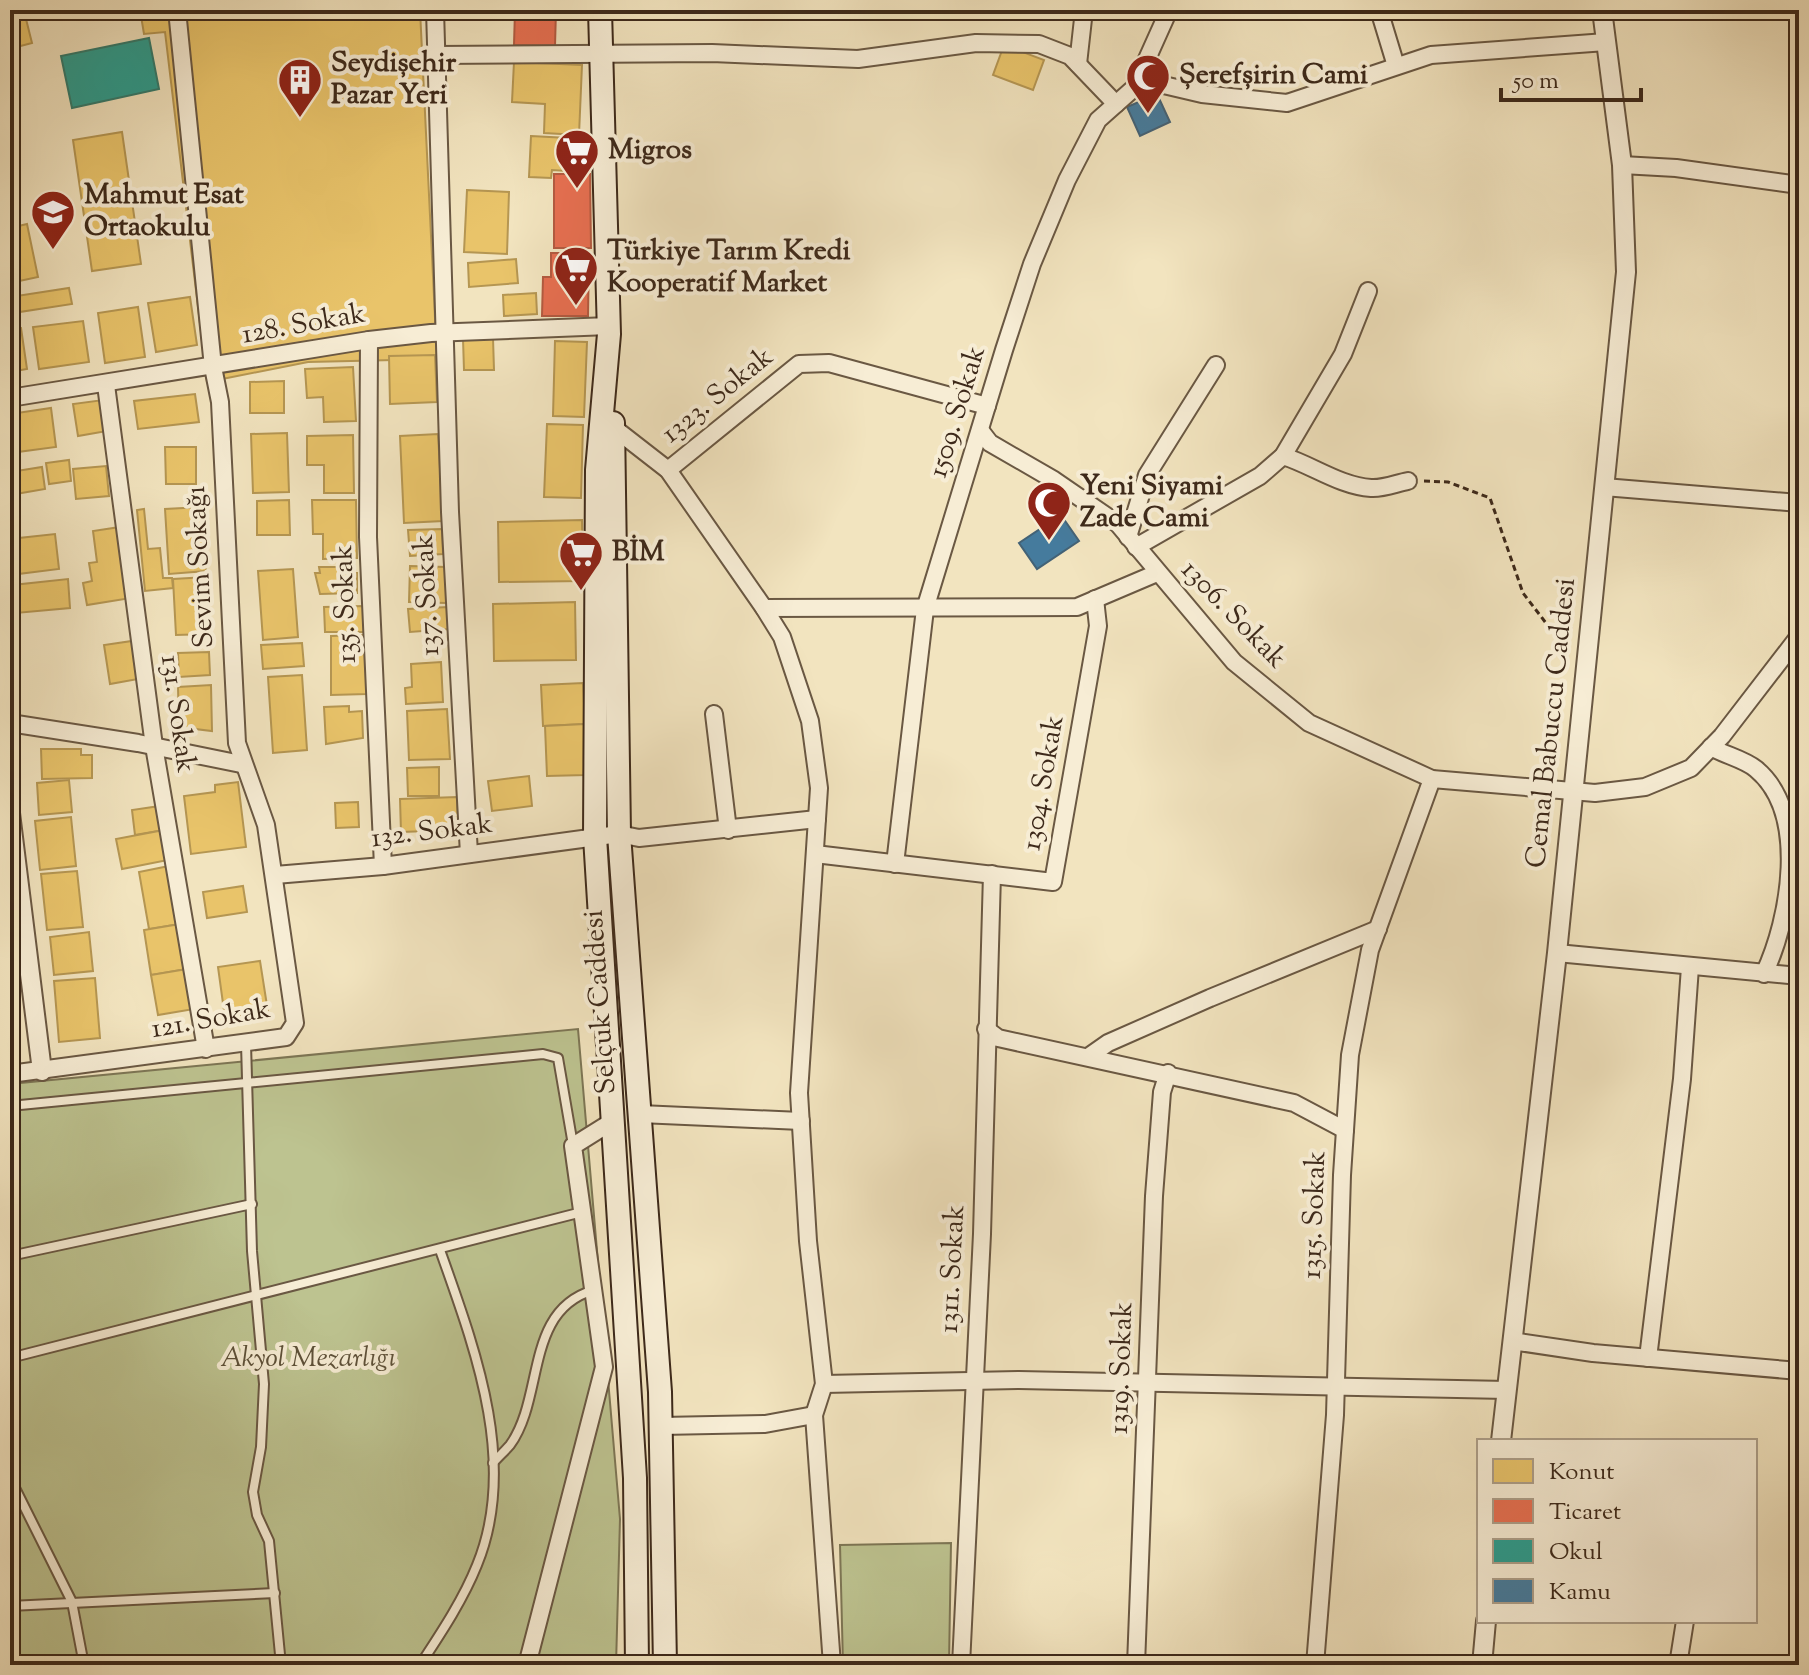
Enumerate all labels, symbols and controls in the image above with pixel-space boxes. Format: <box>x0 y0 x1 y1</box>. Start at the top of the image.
place label: Seydişehir Pazar Yeri <box>331 44 457 116</box>
mosque icon: Şerefşirin Cami <box>1124 52 1172 115</box>
scale bar <box>1501 52 1641 102</box>
building icon: Seydişehir Pazar Yeri <box>276 56 324 119</box>
place label: Şerefşirin Cami <box>1179 56 1368 96</box>
text: 50 m <box>1511 65 1559 99</box>
supermarket icon: Migros <box>553 127 601 190</box>
place label: Migros <box>608 131 692 171</box>
place label: Mahmut Esat Ortaokulu <box>84 176 244 248</box>
school or university icon: Mahmut Esat Ortaokulu <box>29 188 77 251</box>
place label: Türkiye Tarım Kredi Kooperatif Market <box>607 232 851 304</box>
supermarket icon: Türkiye Tarım Kredi Kooperatif Market <box>552 244 600 307</box>
street label: 128. Sokak <box>239 294 369 356</box>
street label: 1323. Sokak <box>654 338 782 454</box>
street label: 1509. Sokak <box>919 341 997 483</box>
place label: Yeni Siyami Zade Cami <box>1080 467 1223 539</box>
mosque icon: Yeni Siyami Zade Cami <box>1025 479 1073 542</box>
street label: Sevim Sokağı <box>177 485 225 649</box>
supermarket icon: BİM <box>557 529 605 592</box>
street label: 137. Sokak <box>405 533 451 657</box>
place label: BİM <box>612 533 665 573</box>
street label: 135. Sokak <box>324 544 368 664</box>
street label: 1306. Sokak <box>1171 552 1295 678</box>
street label: Cemal Babuccu Caddesi <box>1517 576 1587 870</box>
street label: 131. Sokak <box>149 652 205 776</box>
street label: 1304. Sokak <box>1012 712 1076 854</box>
street label: 132. Sokak <box>369 805 495 859</box>
street label: Selçuk Caddesi <box>575 908 627 1096</box>
street label: 121. Sokak <box>148 990 274 1050</box>
street label: 1315. Sokak <box>1293 1150 1337 1280</box>
street label: 1311. Sokak <box>930 1204 976 1334</box>
street label: 1319. Sokak <box>1100 1301 1144 1435</box>
park label: Akyol Mezarlığı <box>220 1339 396 1379</box>
legend <box>1477 1439 1757 1623</box>
text: Konut <box>1549 1456 1614 1490</box>
text: Ticaret <box>1549 1496 1621 1530</box>
text: Okul <box>1549 1536 1603 1570</box>
text: Kamu <box>1549 1576 1611 1610</box>

